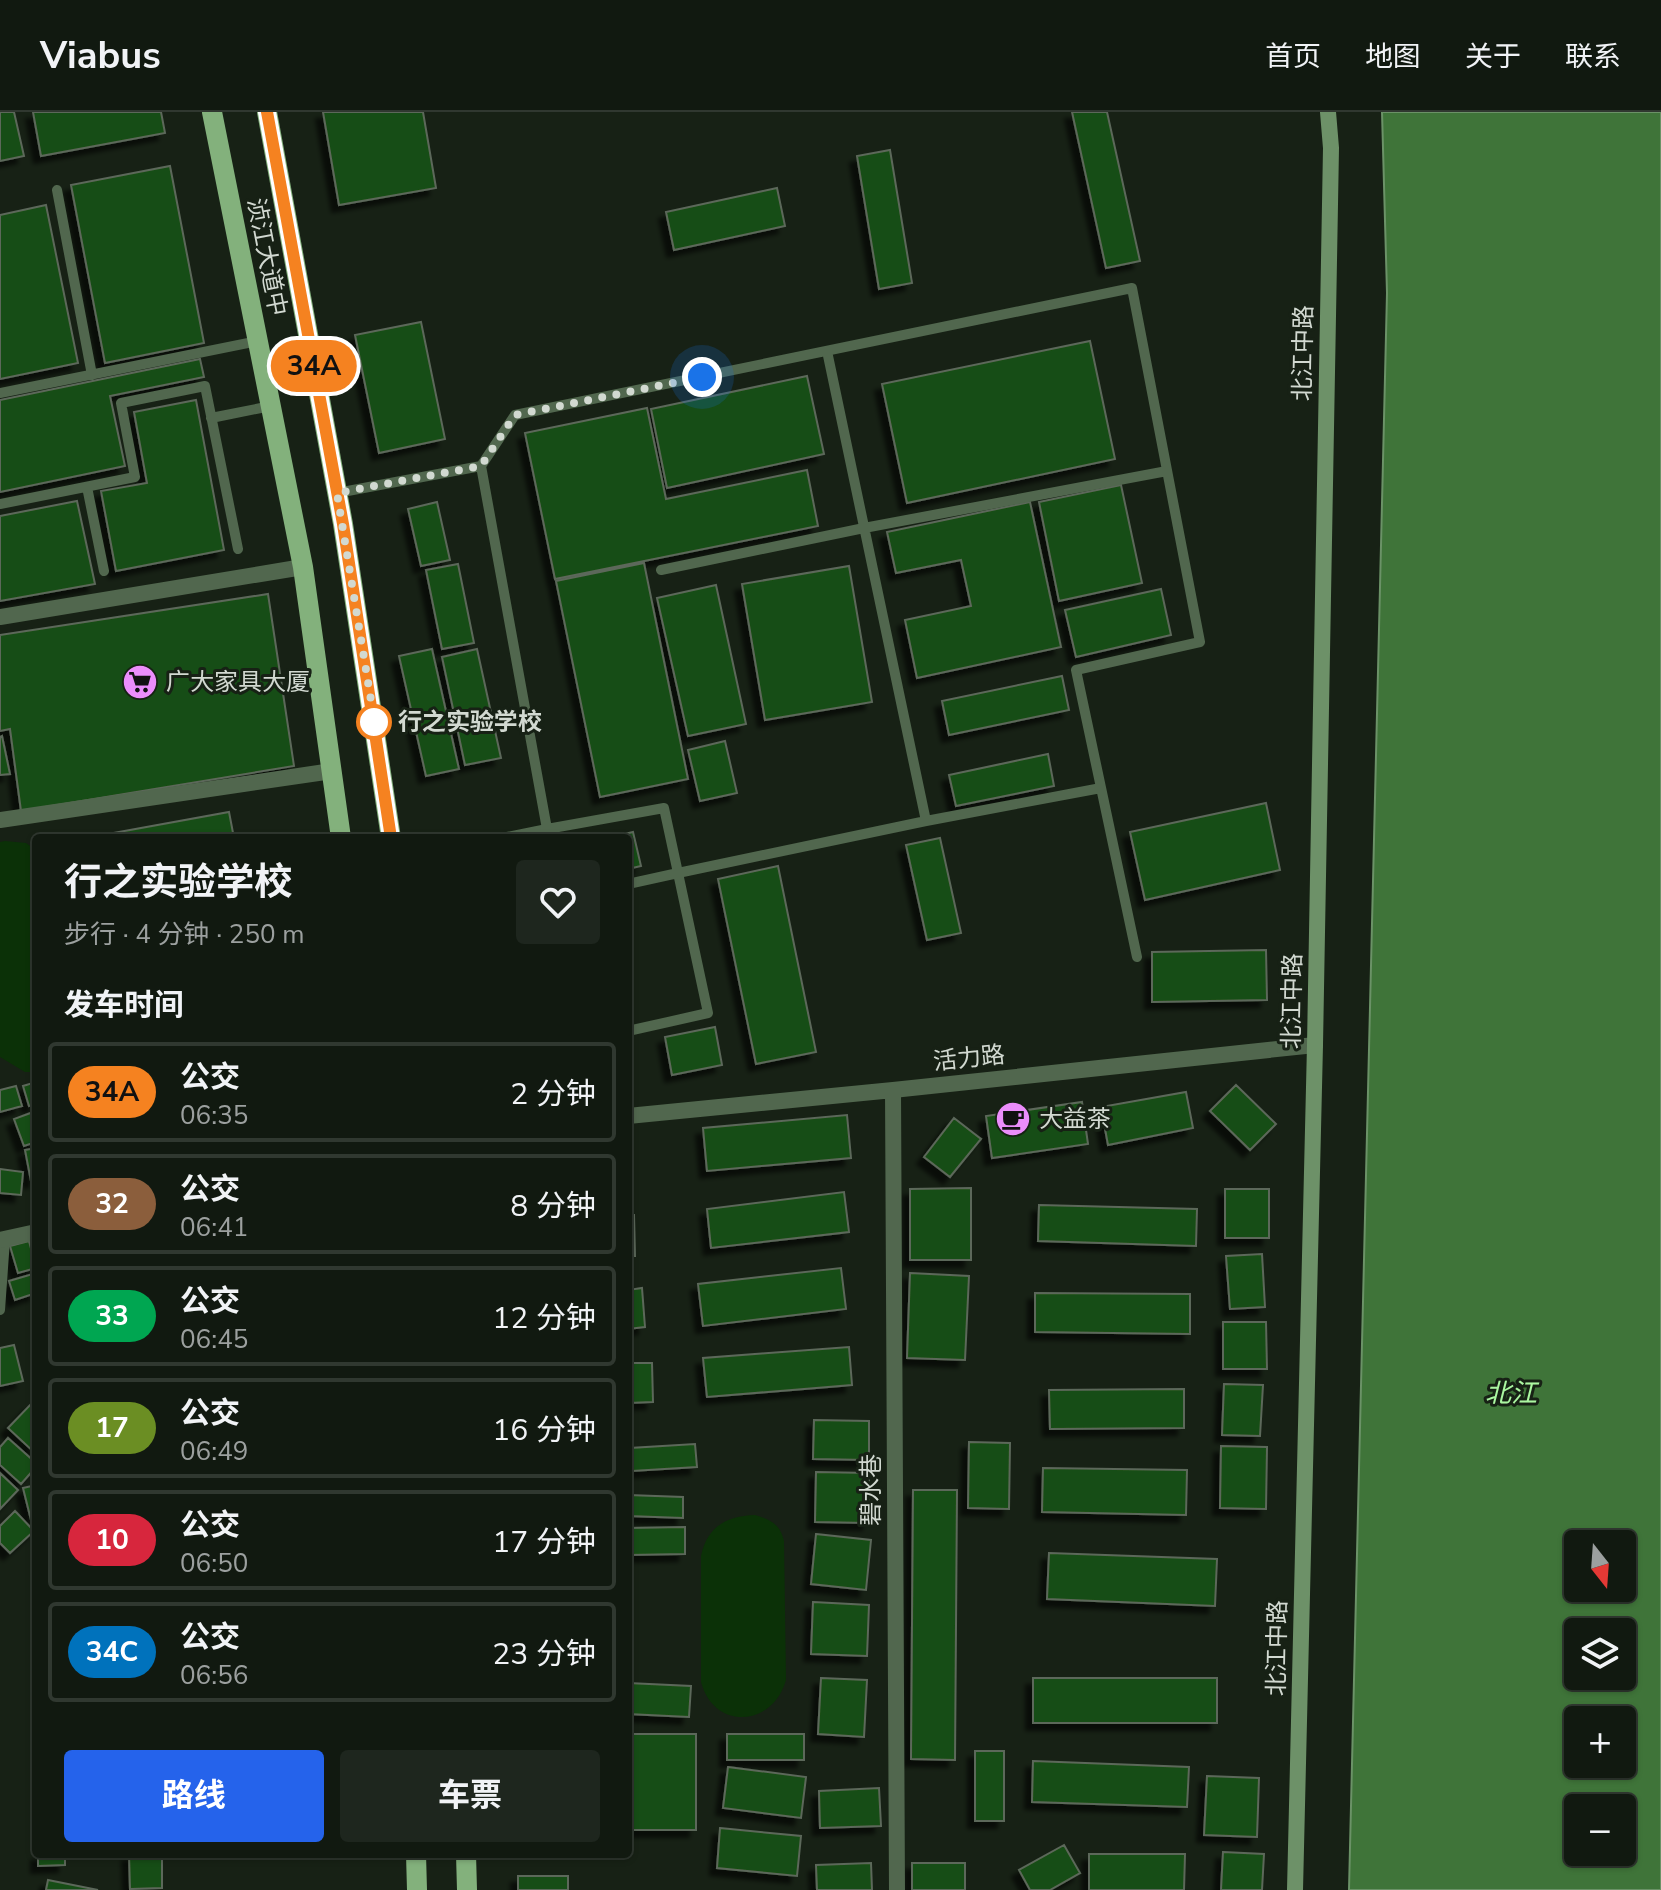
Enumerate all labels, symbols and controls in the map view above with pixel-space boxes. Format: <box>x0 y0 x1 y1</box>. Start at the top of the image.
text: Viabus <box>40 30 161 81</box>
text: 首页 <box>1265 38 1321 76</box>
text: 地图 <box>1365 38 1421 76</box>
text: 关于 <box>1465 38 1521 76</box>
text: 联系 <box>1565 38 1621 76</box>
street label: 浈江大道中 <box>240 195 294 319</box>
street label: 北江中路 <box>1286 305 1320 401</box>
line badge: 34A <box>268 340 360 392</box>
text: 34A <box>287 347 341 385</box>
your location <box>682 357 722 397</box>
supermarket icon: 广大家具大厦 <box>121 663 159 701</box>
place label: 广大家具大厦 <box>166 666 310 698</box>
marker: 行之实验学校 <box>357 705 391 739</box>
place label: 行之实验学校 <box>398 706 542 738</box>
text: 行之实验学校 <box>64 857 292 908</box>
button: heart <box>516 860 600 944</box>
text: 步行 · 4 分钟 · 250 m <box>64 917 305 952</box>
street label: 北江中路 <box>1275 953 1309 1049</box>
text: 发车时间 <box>64 985 184 1026</box>
street label: 活力路 <box>932 1038 1006 1078</box>
text: 公交 <box>180 1057 240 1098</box>
text: 34A <box>85 1073 139 1111</box>
text: 2 分钟 <box>510 1074 596 1115</box>
text: 06:35 <box>180 1098 248 1133</box>
cafe icon: 大益茶 <box>994 1100 1032 1138</box>
place label: 大益茶 <box>1039 1103 1111 1135</box>
text: 公交 <box>180 1169 240 1210</box>
text: 32 <box>95 1185 129 1223</box>
text: 8 分钟 <box>510 1186 596 1227</box>
text: 06:41 <box>180 1210 248 1245</box>
text: 公交 <box>180 1281 240 1322</box>
text: 33 <box>95 1297 129 1335</box>
text: 12 分钟 <box>492 1298 596 1339</box>
text: 06:45 <box>180 1322 248 1357</box>
water label: 北江 <box>1485 1376 1540 1411</box>
text: 公交 <box>180 1393 240 1434</box>
text: 17 <box>95 1409 129 1447</box>
text: 16 分钟 <box>492 1410 596 1451</box>
text: 06:49 <box>180 1434 248 1469</box>
street label: 碧水巷 <box>855 1454 887 1526</box>
text: 公交 <box>180 1505 240 1546</box>
text: 10 <box>95 1521 129 1559</box>
text: 17 分钟 <box>492 1522 596 1563</box>
north arrow <box>1564 1530 1636 1602</box>
map controls <box>1564 1530 1636 1866</box>
text: 06:50 <box>180 1546 248 1581</box>
street label: 北江中路 <box>1260 1600 1294 1696</box>
text: 公交 <box>180 1617 240 1658</box>
button: layers <box>1564 1618 1636 1690</box>
text: 34C <box>86 1633 138 1671</box>
text: 23 分钟 <box>492 1634 596 1675</box>
text: 06:56 <box>180 1658 248 1693</box>
button: + <box>1564 1706 1636 1778</box>
button: 路线 <box>64 1750 324 1842</box>
button: 车票 <box>340 1750 600 1842</box>
button: − <box>1564 1794 1636 1866</box>

